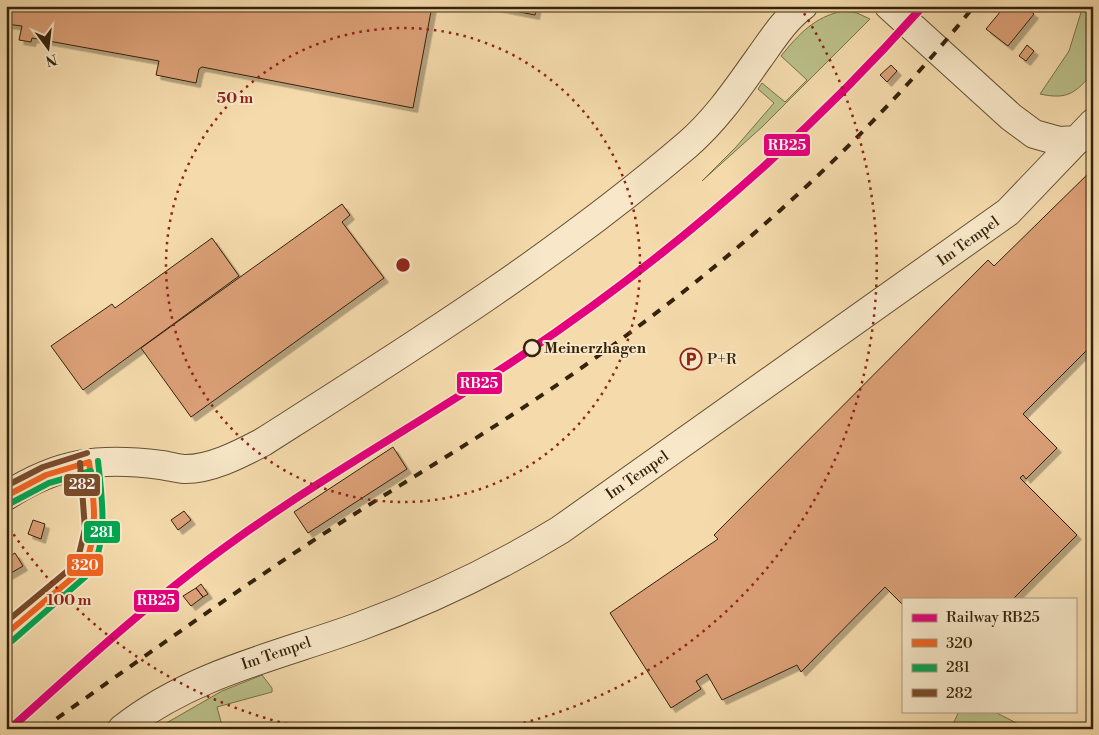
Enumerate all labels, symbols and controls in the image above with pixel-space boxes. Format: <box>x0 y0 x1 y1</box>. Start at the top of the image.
north arrow <box>22 22 72 72</box>
text: N <box>43 49 59 70</box>
text: 50 m <box>217 89 253 108</box>
line badge: RB25 <box>763 133 811 157</box>
text: RB25 <box>768 137 806 155</box>
street label: Im Tempel <box>933 212 1004 270</box>
centre of rings <box>394 256 412 274</box>
marker: Meinerzhagen <box>523 339 541 357</box>
place label: Meinerzhagen <box>544 339 647 358</box>
parking icon: P+R <box>679 347 703 371</box>
place label: P+R <box>707 350 737 369</box>
line badge: RB25 <box>456 371 503 395</box>
text: RB25 <box>460 375 498 393</box>
street label: Im Tempel <box>602 447 673 504</box>
line badge: 282 <box>63 473 101 497</box>
text: 282 <box>69 476 95 494</box>
line badge: 281 <box>83 520 121 544</box>
text: 281 <box>90 524 114 542</box>
line badge: 320 <box>66 553 104 577</box>
text: 320 <box>71 557 99 575</box>
line badge: RB25 <box>133 589 180 613</box>
text: 100 m <box>47 591 92 610</box>
text: RB25 <box>137 592 175 610</box>
legend <box>902 598 1076 712</box>
text: Railway RB25 <box>946 608 1040 627</box>
street label: Im Tempel <box>239 633 314 674</box>
text: 320 <box>946 634 973 653</box>
text: 281 <box>946 658 970 677</box>
text: 282 <box>946 684 972 703</box>

